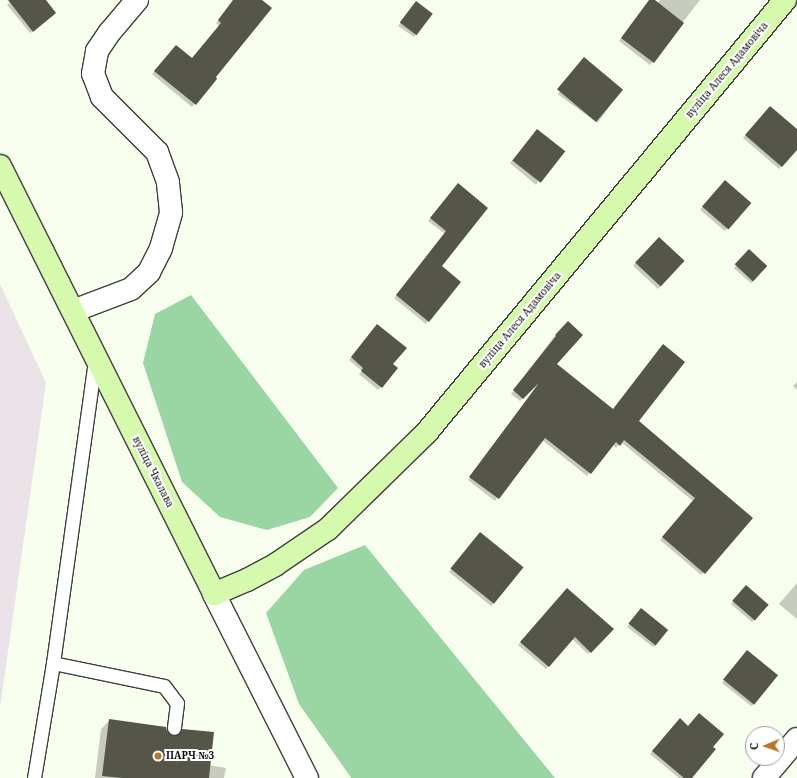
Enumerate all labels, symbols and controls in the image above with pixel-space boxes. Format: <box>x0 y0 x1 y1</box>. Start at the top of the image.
street label: вуліца Алеся Адамовіча <box>683 20 771 120</box>
street label: вуліца Алеся Адамовіча <box>476 270 564 370</box>
street label: вуліца Чкалава <box>130 435 176 509</box>
north arrow <box>745 726 785 766</box>
text: С <box>746 743 761 750</box>
place label: ПАРЧ №3 <box>166 750 214 762</box>
marker: ПАРЧ №3 <box>153 751 163 761</box>

